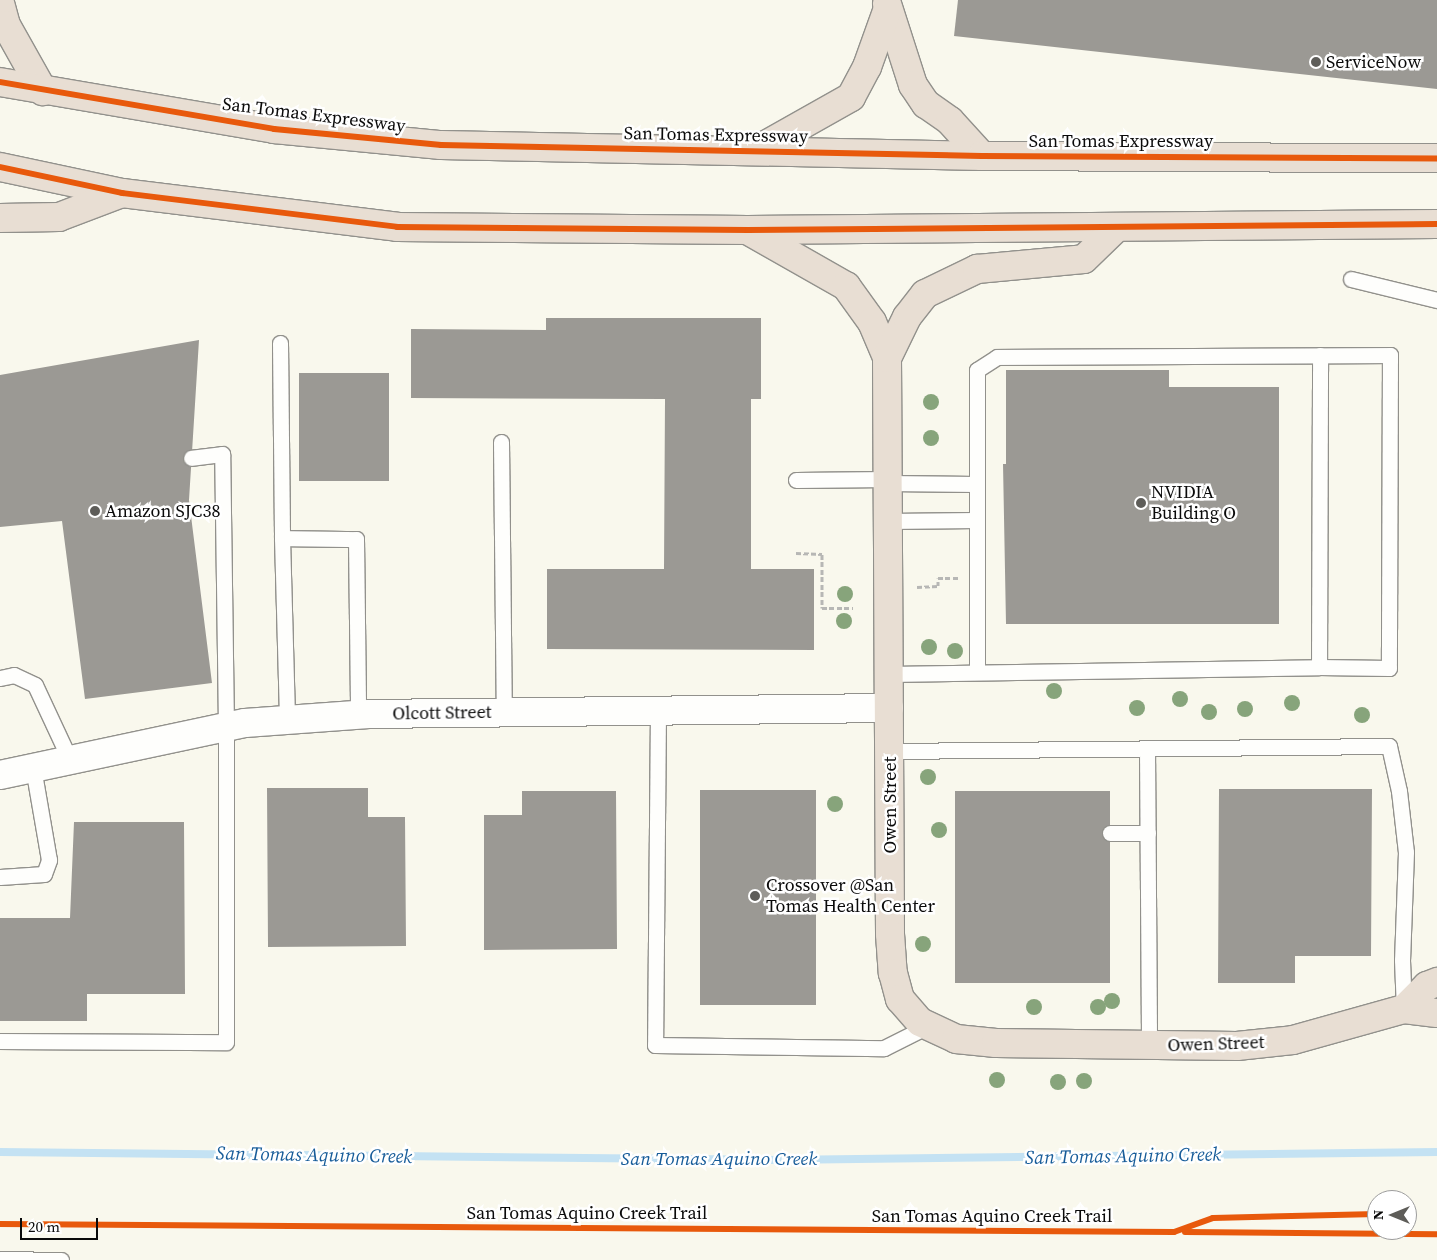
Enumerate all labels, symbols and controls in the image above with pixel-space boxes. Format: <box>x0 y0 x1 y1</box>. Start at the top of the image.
place label: ServiceNow <box>1326 51 1421 73</box>
marker: ServiceNow <box>1310 56 1322 68</box>
street label: San Tomas Expressway <box>221 93 407 137</box>
street label: San Tomas Expressway <box>624 123 808 147</box>
street label: San Tomas Expressway <box>1029 130 1213 152</box>
place label: NVIDIA Building O <box>1151 482 1236 524</box>
marker: NVIDIA Building O <box>1135 497 1147 509</box>
place label: Amazon SJC38 <box>105 500 220 522</box>
marker: Amazon SJC38 <box>89 505 101 517</box>
street label: Olcott Street <box>392 701 492 725</box>
street label: Owen Street <box>879 757 901 853</box>
place label: Crossover @San Tomas Health Center <box>766 875 935 918</box>
marker: Crossover @San Tomas Health Center <box>748 889 762 903</box>
street label: Owen Street <box>1167 1032 1265 1056</box>
water label: San Tomas Aquino Creek <box>216 1142 412 1168</box>
water label: San Tomas Aquino Creek <box>1025 1143 1221 1169</box>
water label: San Tomas Aquino Creek <box>621 1148 817 1170</box>
north arrow <box>1367 1190 1417 1240</box>
street label: San Tomas Aquino Creek Trail <box>466 1202 708 1224</box>
street label: San Tomas Aquino Creek Trail <box>871 1205 1113 1227</box>
scale bar <box>22 1208 100 1240</box>
text: N <box>1368 1210 1388 1220</box>
text: 20 m <box>28 1216 60 1237</box>

